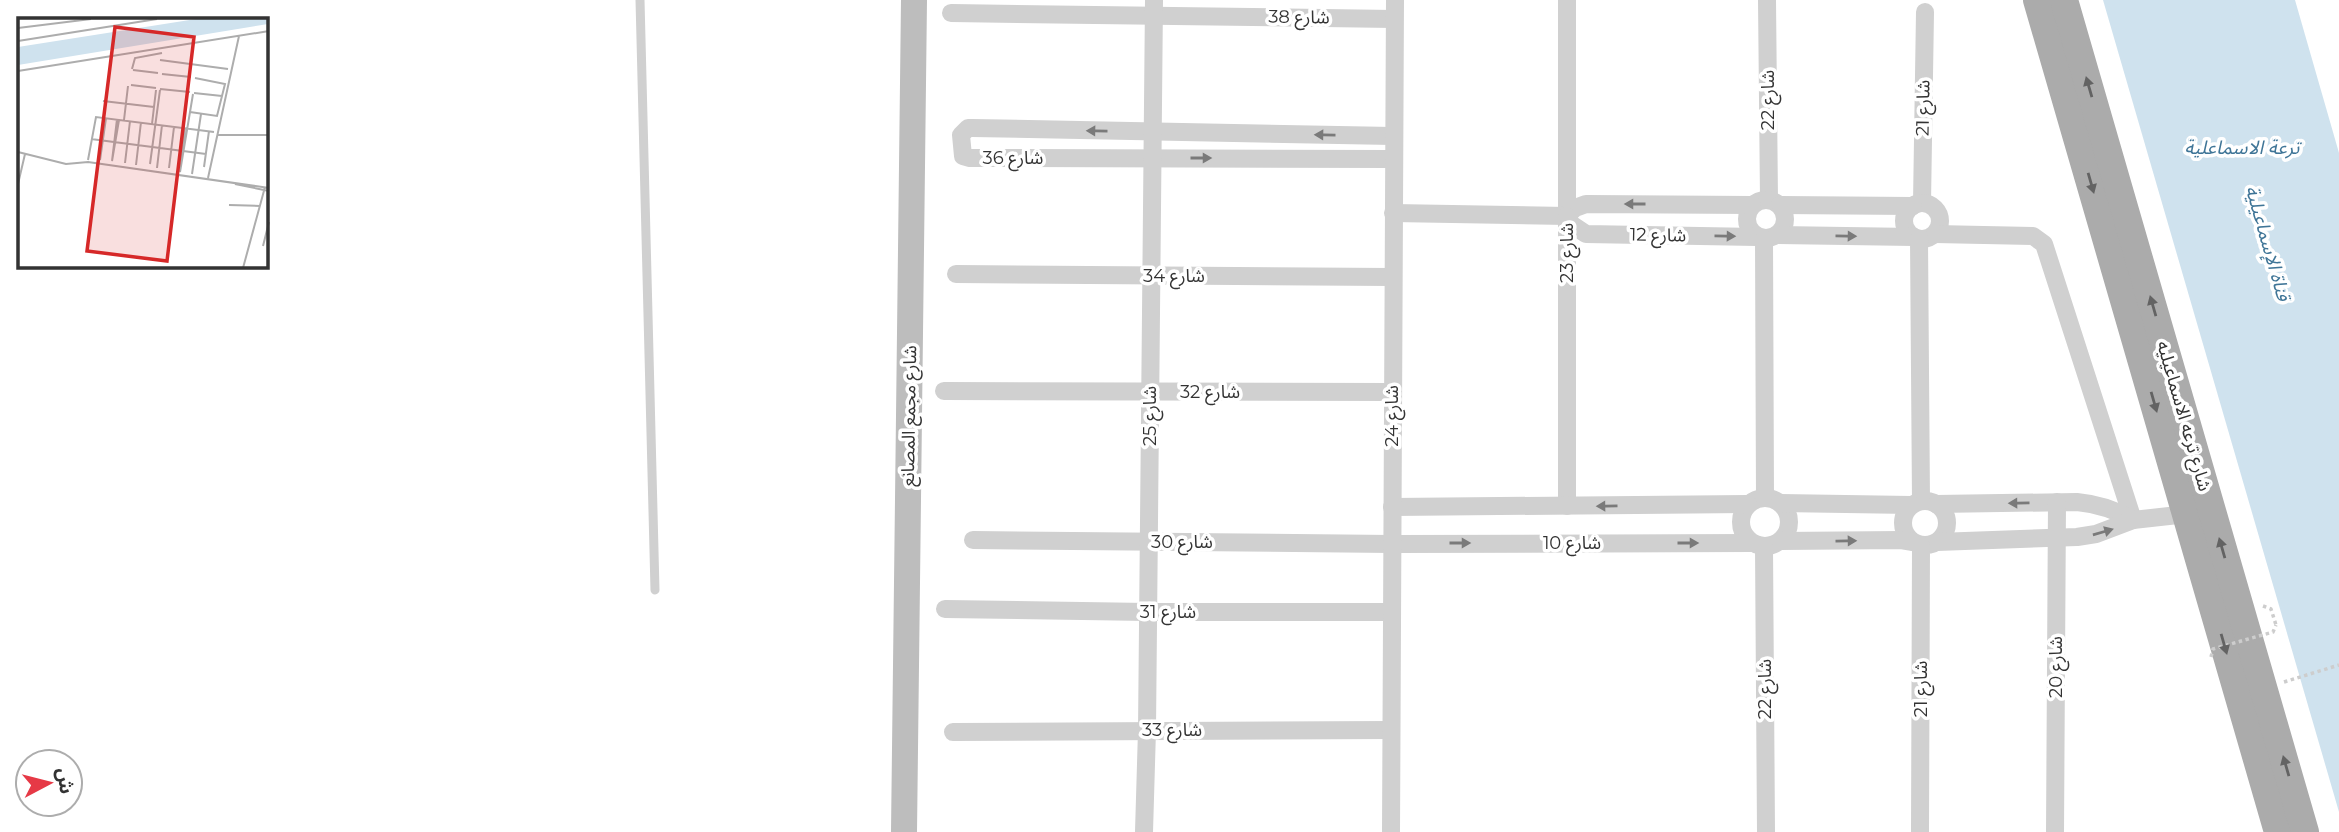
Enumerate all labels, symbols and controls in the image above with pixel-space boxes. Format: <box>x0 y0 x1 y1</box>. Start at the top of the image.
street label: شارع 38 <box>1268 5 1330 32</box>
inset map <box>18 18 268 268</box>
street label: شارع 22 <box>1757 70 1782 130</box>
one-way arrow <box>2084 77 2094 98</box>
street label: شارع 21 <box>1912 80 1937 137</box>
one-way arrow <box>1086 125 1108 136</box>
one-way arrow <box>1313 129 1335 141</box>
water label: ترعة الاسماعلية <box>2184 136 2302 159</box>
street label: شارع 36 <box>983 147 1043 172</box>
one-way arrow <box>1190 152 1212 164</box>
one-way arrow <box>2086 173 2096 194</box>
water label: قناة الإسماعيلية <box>2240 183 2296 305</box>
one-way arrow <box>1624 198 1646 210</box>
street label: شارع 23 <box>1556 223 1581 283</box>
street label: شارع 12 <box>1629 224 1686 249</box>
one-way arrow <box>1714 230 1736 242</box>
one-way arrow <box>1835 231 1857 242</box>
street label: شارع 34 <box>1143 265 1205 290</box>
one-way arrow <box>2147 295 2157 316</box>
street label: شارع ترعه الاسماعيليه <box>2149 338 2216 495</box>
street label: شارع مجمع المصانع <box>897 345 924 487</box>
street label: شارع 32 <box>1180 381 1240 406</box>
street label: شارع 24 <box>1381 385 1406 447</box>
street label: شارع 25 <box>1139 386 1164 446</box>
one-way arrow <box>2150 391 2160 412</box>
one-way arrow <box>2008 497 2030 509</box>
one-way arrow <box>1596 500 1618 512</box>
one-way arrow <box>2092 526 2114 537</box>
street label: شارع 30 <box>1151 531 1213 556</box>
street label: شارع 10 <box>1543 532 1601 557</box>
one-way arrow <box>1836 535 1858 546</box>
one-way arrow <box>1677 537 1699 549</box>
one-way arrow <box>2216 537 2227 559</box>
one-way arrow <box>1449 538 1471 549</box>
street label: شارع 31 <box>1140 601 1196 626</box>
one-way arrow <box>2219 633 2230 655</box>
street label: شارع 20 <box>2045 636 2070 698</box>
street label: شارع 22 <box>1754 659 1779 719</box>
street label: شارع 21 <box>1910 661 1935 717</box>
street label: شارع 33 <box>1142 719 1202 744</box>
north arrow <box>14 748 84 818</box>
one-way arrow <box>2280 756 2290 777</box>
text: ش <box>52 767 78 795</box>

